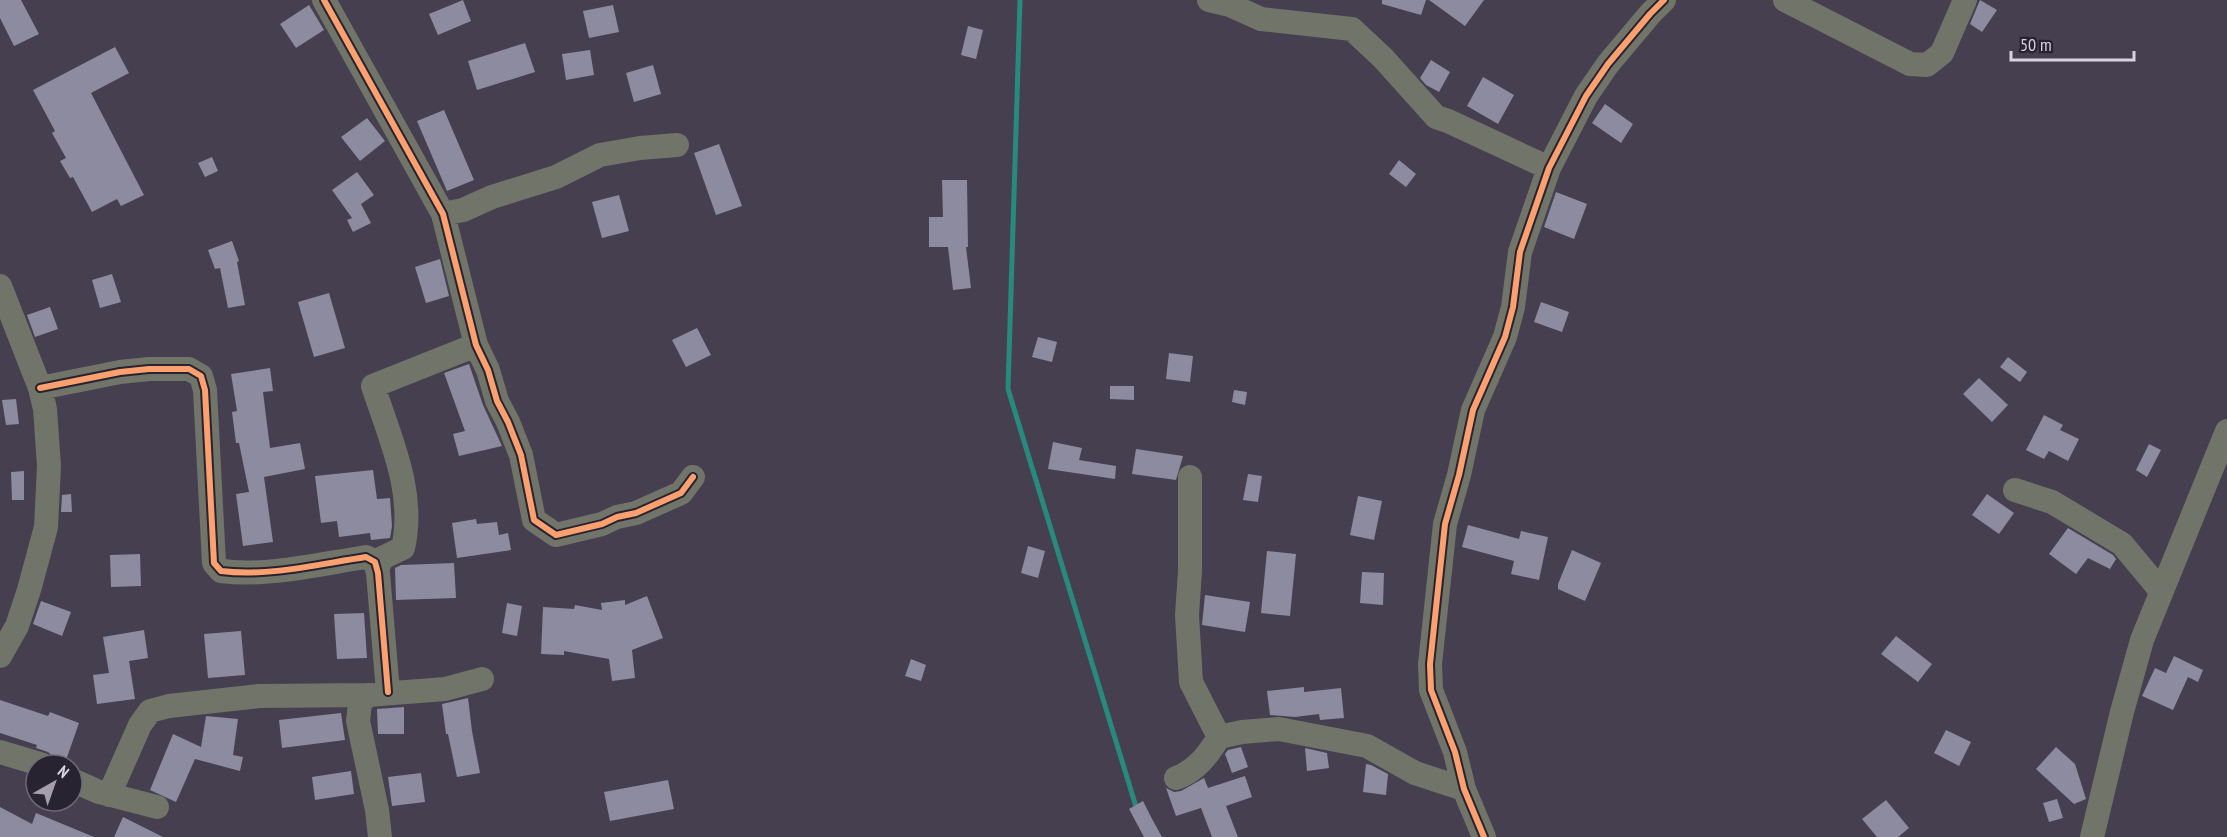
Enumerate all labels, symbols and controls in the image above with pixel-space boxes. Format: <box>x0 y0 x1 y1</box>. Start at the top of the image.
scale bar <box>2011 24 2134 62</box>
text: 50 m <box>2020 33 2052 56</box>
north arrow <box>24 753 84 813</box>
text: N <box>54 761 73 782</box>

